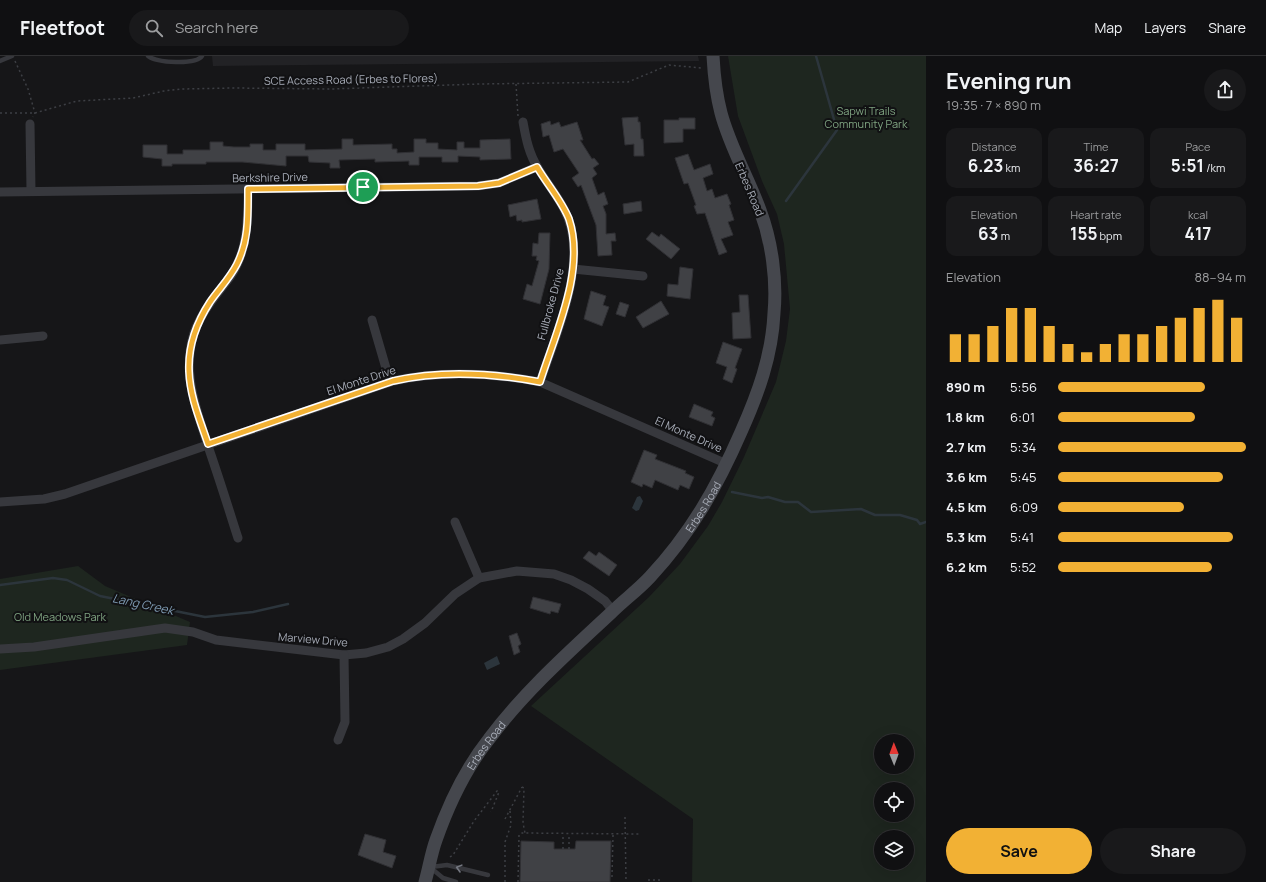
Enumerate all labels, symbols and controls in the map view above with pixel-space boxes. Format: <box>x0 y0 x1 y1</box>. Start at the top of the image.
search box <box>129 10 409 46</box>
text: Fleetfoot <box>20 15 105 41</box>
icon: search <box>143 17 165 39</box>
text: Search here <box>175 17 258 38</box>
text: Map <box>1094 18 1122 37</box>
text: Layers <box>1144 18 1186 37</box>
text: Share <box>1208 18 1246 37</box>
text: Evening run <box>946 66 1071 96</box>
button: share <box>1204 69 1246 111</box>
street label: SCE Access Road (Erbes to Flores) <box>264 70 438 88</box>
text: 19:35 · 7 × 890 m <box>946 96 1041 114</box>
park label: Sapwi Trails Community Park <box>825 103 908 131</box>
text: Distance <box>971 139 1017 154</box>
text: Time <box>1084 139 1108 154</box>
text: Pace <box>1186 139 1210 154</box>
text: 6.23 <box>968 154 1003 177</box>
text: 36:27 <box>1073 154 1119 177</box>
text: 5:51 <box>1171 154 1204 177</box>
street label: Erbes Road <box>732 160 768 218</box>
text: km <box>1003 160 1020 175</box>
text: /km <box>1204 160 1225 175</box>
street label: Berkshire Drive <box>232 169 308 185</box>
pin <box>346 170 380 204</box>
icon: arrive <box>352 176 374 198</box>
text: Elevation <box>971 207 1017 222</box>
text: Heart rate <box>1070 207 1122 222</box>
text: kcal <box>1188 207 1208 222</box>
text: 63 <box>978 222 998 245</box>
text: 155 <box>1070 222 1097 245</box>
text: 417 <box>1185 222 1211 245</box>
text: m <box>998 228 1010 243</box>
text: bpm <box>1097 228 1122 243</box>
street label: Fullbroke Drive <box>533 266 567 342</box>
text: Elevation <box>946 268 1001 286</box>
text: 88–94 m <box>1195 268 1246 286</box>
street label: El Monte Drive <box>325 362 398 398</box>
text: 890 m <box>946 378 985 396</box>
text: 5:56 <box>1010 378 1037 396</box>
text: 1.8 km <box>946 408 984 426</box>
text: 6:01 <box>1010 408 1035 426</box>
street label: El Monte Drive <box>653 413 725 456</box>
text: 2.7 km <box>946 438 986 456</box>
text: 5:34 <box>1010 438 1036 456</box>
text: 3.6 km <box>946 468 987 486</box>
text: 5:45 <box>1010 468 1037 486</box>
street label: Erbes Road <box>681 478 724 535</box>
text: 4.5 km <box>946 498 987 516</box>
text: 6:09 <box>1010 498 1038 516</box>
text: 5.3 km <box>946 528 986 546</box>
text: 5:41 <box>1010 528 1034 546</box>
text: 6.2 km <box>946 558 987 576</box>
text: 5:52 <box>1010 558 1036 576</box>
water label: Lang Creek <box>111 589 177 619</box>
park label: Old Meadows Park <box>14 609 106 624</box>
street label: Marview Drive <box>277 628 349 650</box>
street label: Erbes Road <box>463 717 508 772</box>
north arrow <box>874 734 914 774</box>
map controls <box>874 734 914 870</box>
button: locate <box>874 782 914 822</box>
button: Save <box>946 828 1092 874</box>
button: Share <box>1100 828 1246 874</box>
button: layers <box>874 830 914 870</box>
one-way arrow <box>456 864 462 872</box>

